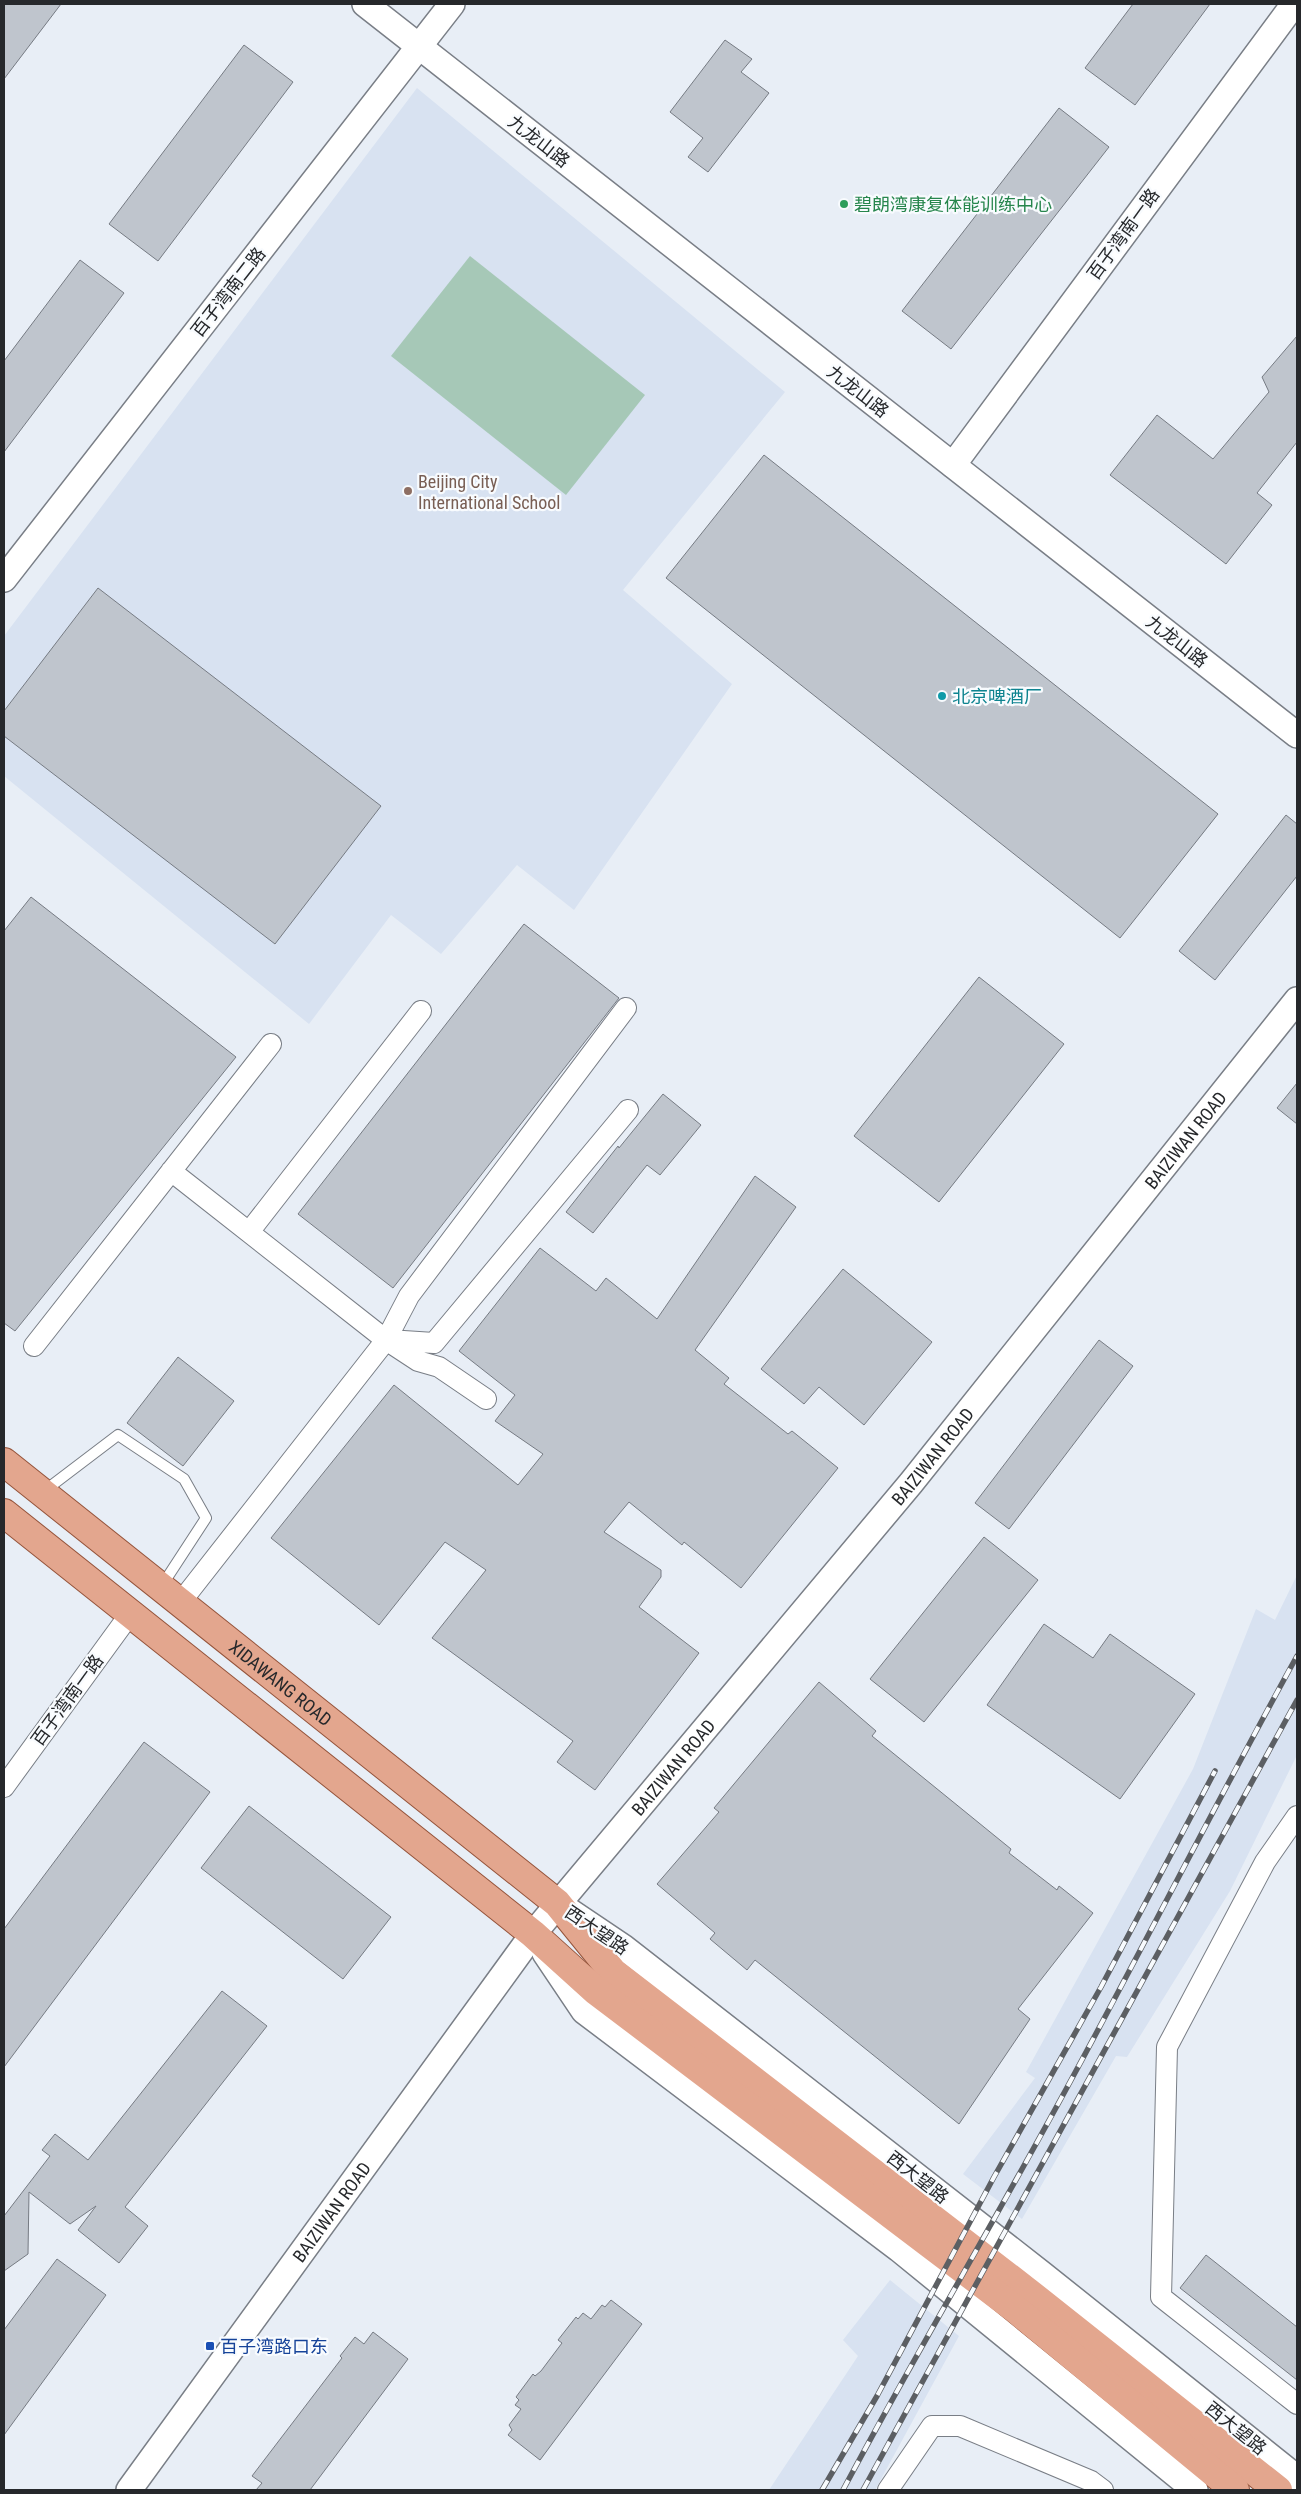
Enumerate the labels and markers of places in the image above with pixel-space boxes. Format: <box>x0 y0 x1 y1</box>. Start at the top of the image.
place label: 碧朗湾康复体能训练中心 <box>854 194 1052 215</box>
marker: 碧朗湾康复体能训练中心 <box>838 198 850 210</box>
place label: Beijing City International School <box>418 471 560 513</box>
marker: Beijing City International School <box>402 485 414 497</box>
place label: 北京啤酒厂 <box>952 686 1042 707</box>
marker: 北京啤酒厂 <box>936 690 948 702</box>
place label: 百子湾路口东 <box>220 2336 328 2357</box>
marker: 百子湾路口东 <box>204 2340 216 2352</box>

